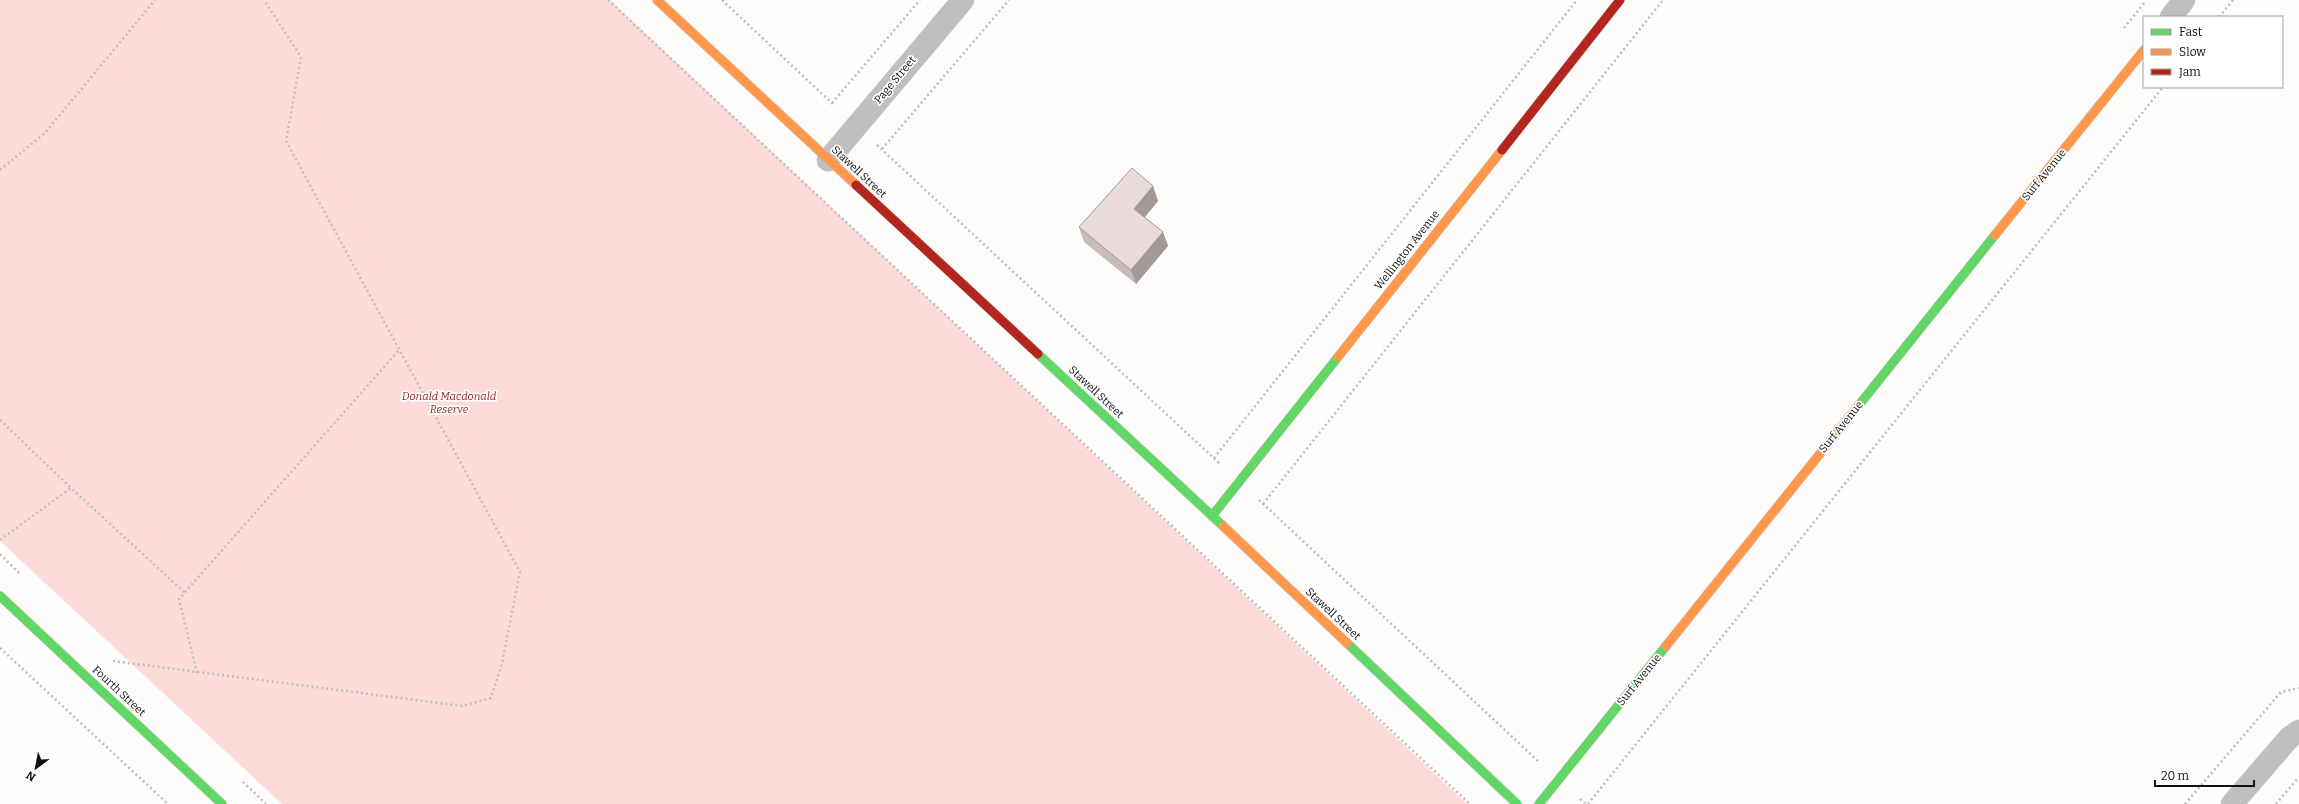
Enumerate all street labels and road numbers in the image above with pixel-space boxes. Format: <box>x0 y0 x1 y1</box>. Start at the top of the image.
street label: Page Street <box>872 54 918 106</box>
street label: Stawell Street <box>829 143 889 201</box>
street label: Surf Avenue <box>2019 147 2069 203</box>
street label: Wellington Avenue <box>1372 208 1442 292</box>
street label: Stawell Street <box>1066 363 1126 421</box>
street label: Surf Avenue <box>1816 399 1866 455</box>
street label: Stawell Street <box>1303 585 1363 643</box>
street label: Surf Avenue <box>1614 652 1664 708</box>
street label: Fourth Street <box>90 663 148 719</box>

